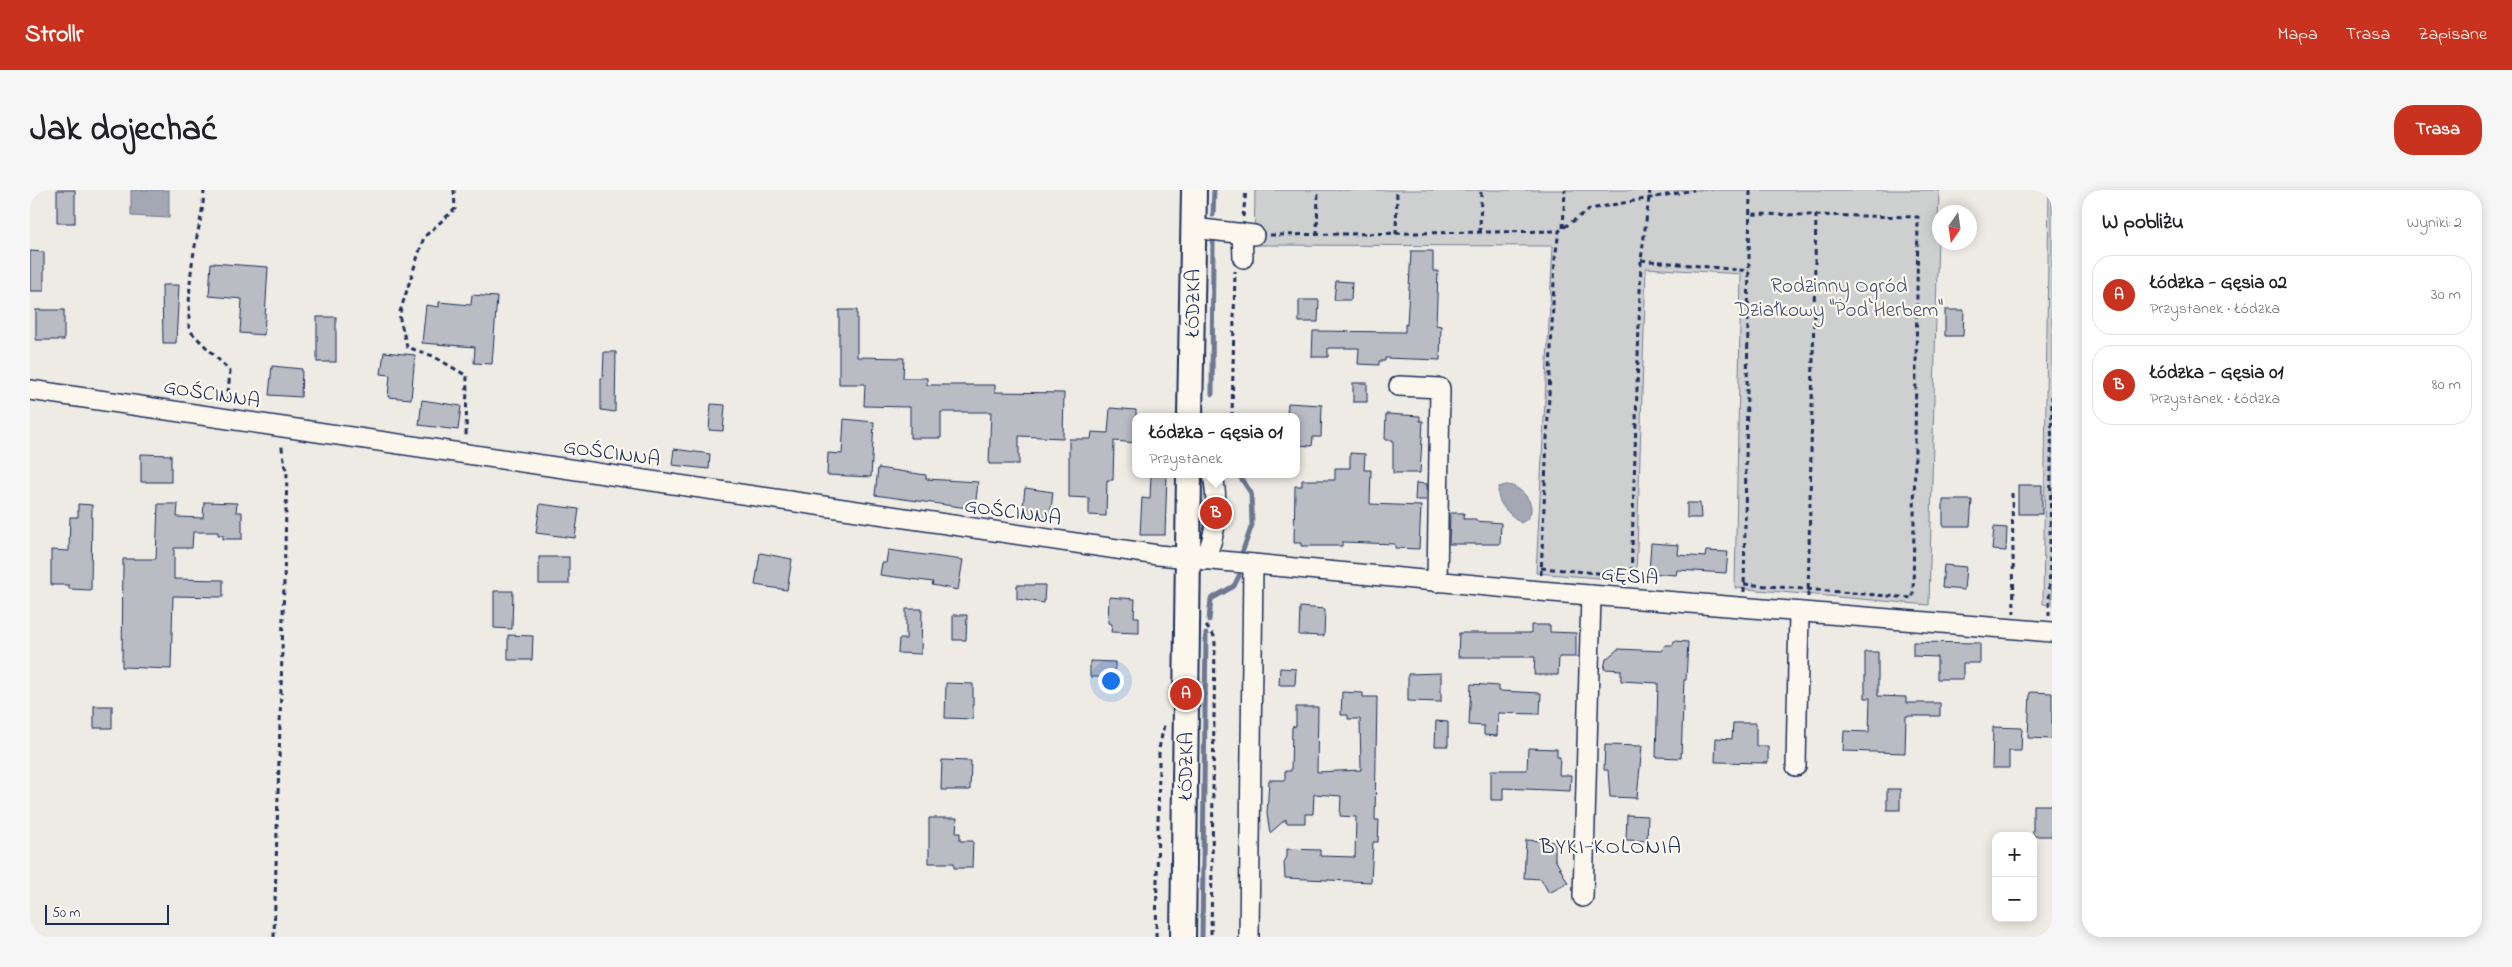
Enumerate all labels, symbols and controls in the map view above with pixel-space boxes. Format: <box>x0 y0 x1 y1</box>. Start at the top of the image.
text: Strollr <box>25 18 83 53</box>
text: Mapa <box>2278 22 2318 48</box>
text: Trasa <box>2346 22 2390 48</box>
text: Zapisane <box>2418 22 2487 48</box>
text: Jak dojechać <box>30 105 217 156</box>
button: Trasa <box>2394 105 2482 155</box>
north arrow <box>1932 205 1977 250</box>
text: W pobliżu <box>2102 208 2184 238</box>
text: Wyniki: 2 <box>2407 211 2462 235</box>
street label: ŁÓDZKA <box>1178 269 1210 338</box>
text: Łódzka - Gęsia 02 <box>2150 270 2287 297</box>
park label: Rodzinny Ogród Działkowy "Pod Herbem" <box>1734 272 1943 328</box>
text: A <box>2114 283 2124 307</box>
text: 30 m <box>2431 283 2461 307</box>
text: Przystanek · Łódzka <box>2150 297 2280 321</box>
text: Łódzka - Gęsia 01 <box>2150 360 2284 387</box>
street label: GOŚCINNA <box>161 373 262 417</box>
text: B <box>2114 373 2124 397</box>
text: 80 m <box>2432 373 2461 397</box>
text: Przystanek · Łódzka <box>2150 387 2280 411</box>
popup <box>1132 413 1300 478</box>
text: Łódzka - Gęsia 01 <box>1149 420 1283 447</box>
street label: GOŚCINNA <box>561 432 662 476</box>
text: Przystanek <box>1149 447 1222 471</box>
street label: GOŚCINNA <box>962 491 1063 535</box>
pin: B <box>1200 494 1232 532</box>
street label: GĘSIA <box>1600 560 1660 594</box>
your location <box>1098 668 1124 694</box>
pin: A <box>1170 675 1202 713</box>
street label: ŁÓDZKA <box>1171 732 1203 801</box>
district label: BYKI-KOLONIA <box>1539 832 1682 864</box>
map controls <box>1992 832 2037 922</box>
button: + <box>1992 832 2037 877</box>
button: − <box>1992 877 2037 922</box>
scale bar <box>45 902 169 925</box>
text: 50 m <box>52 903 80 924</box>

